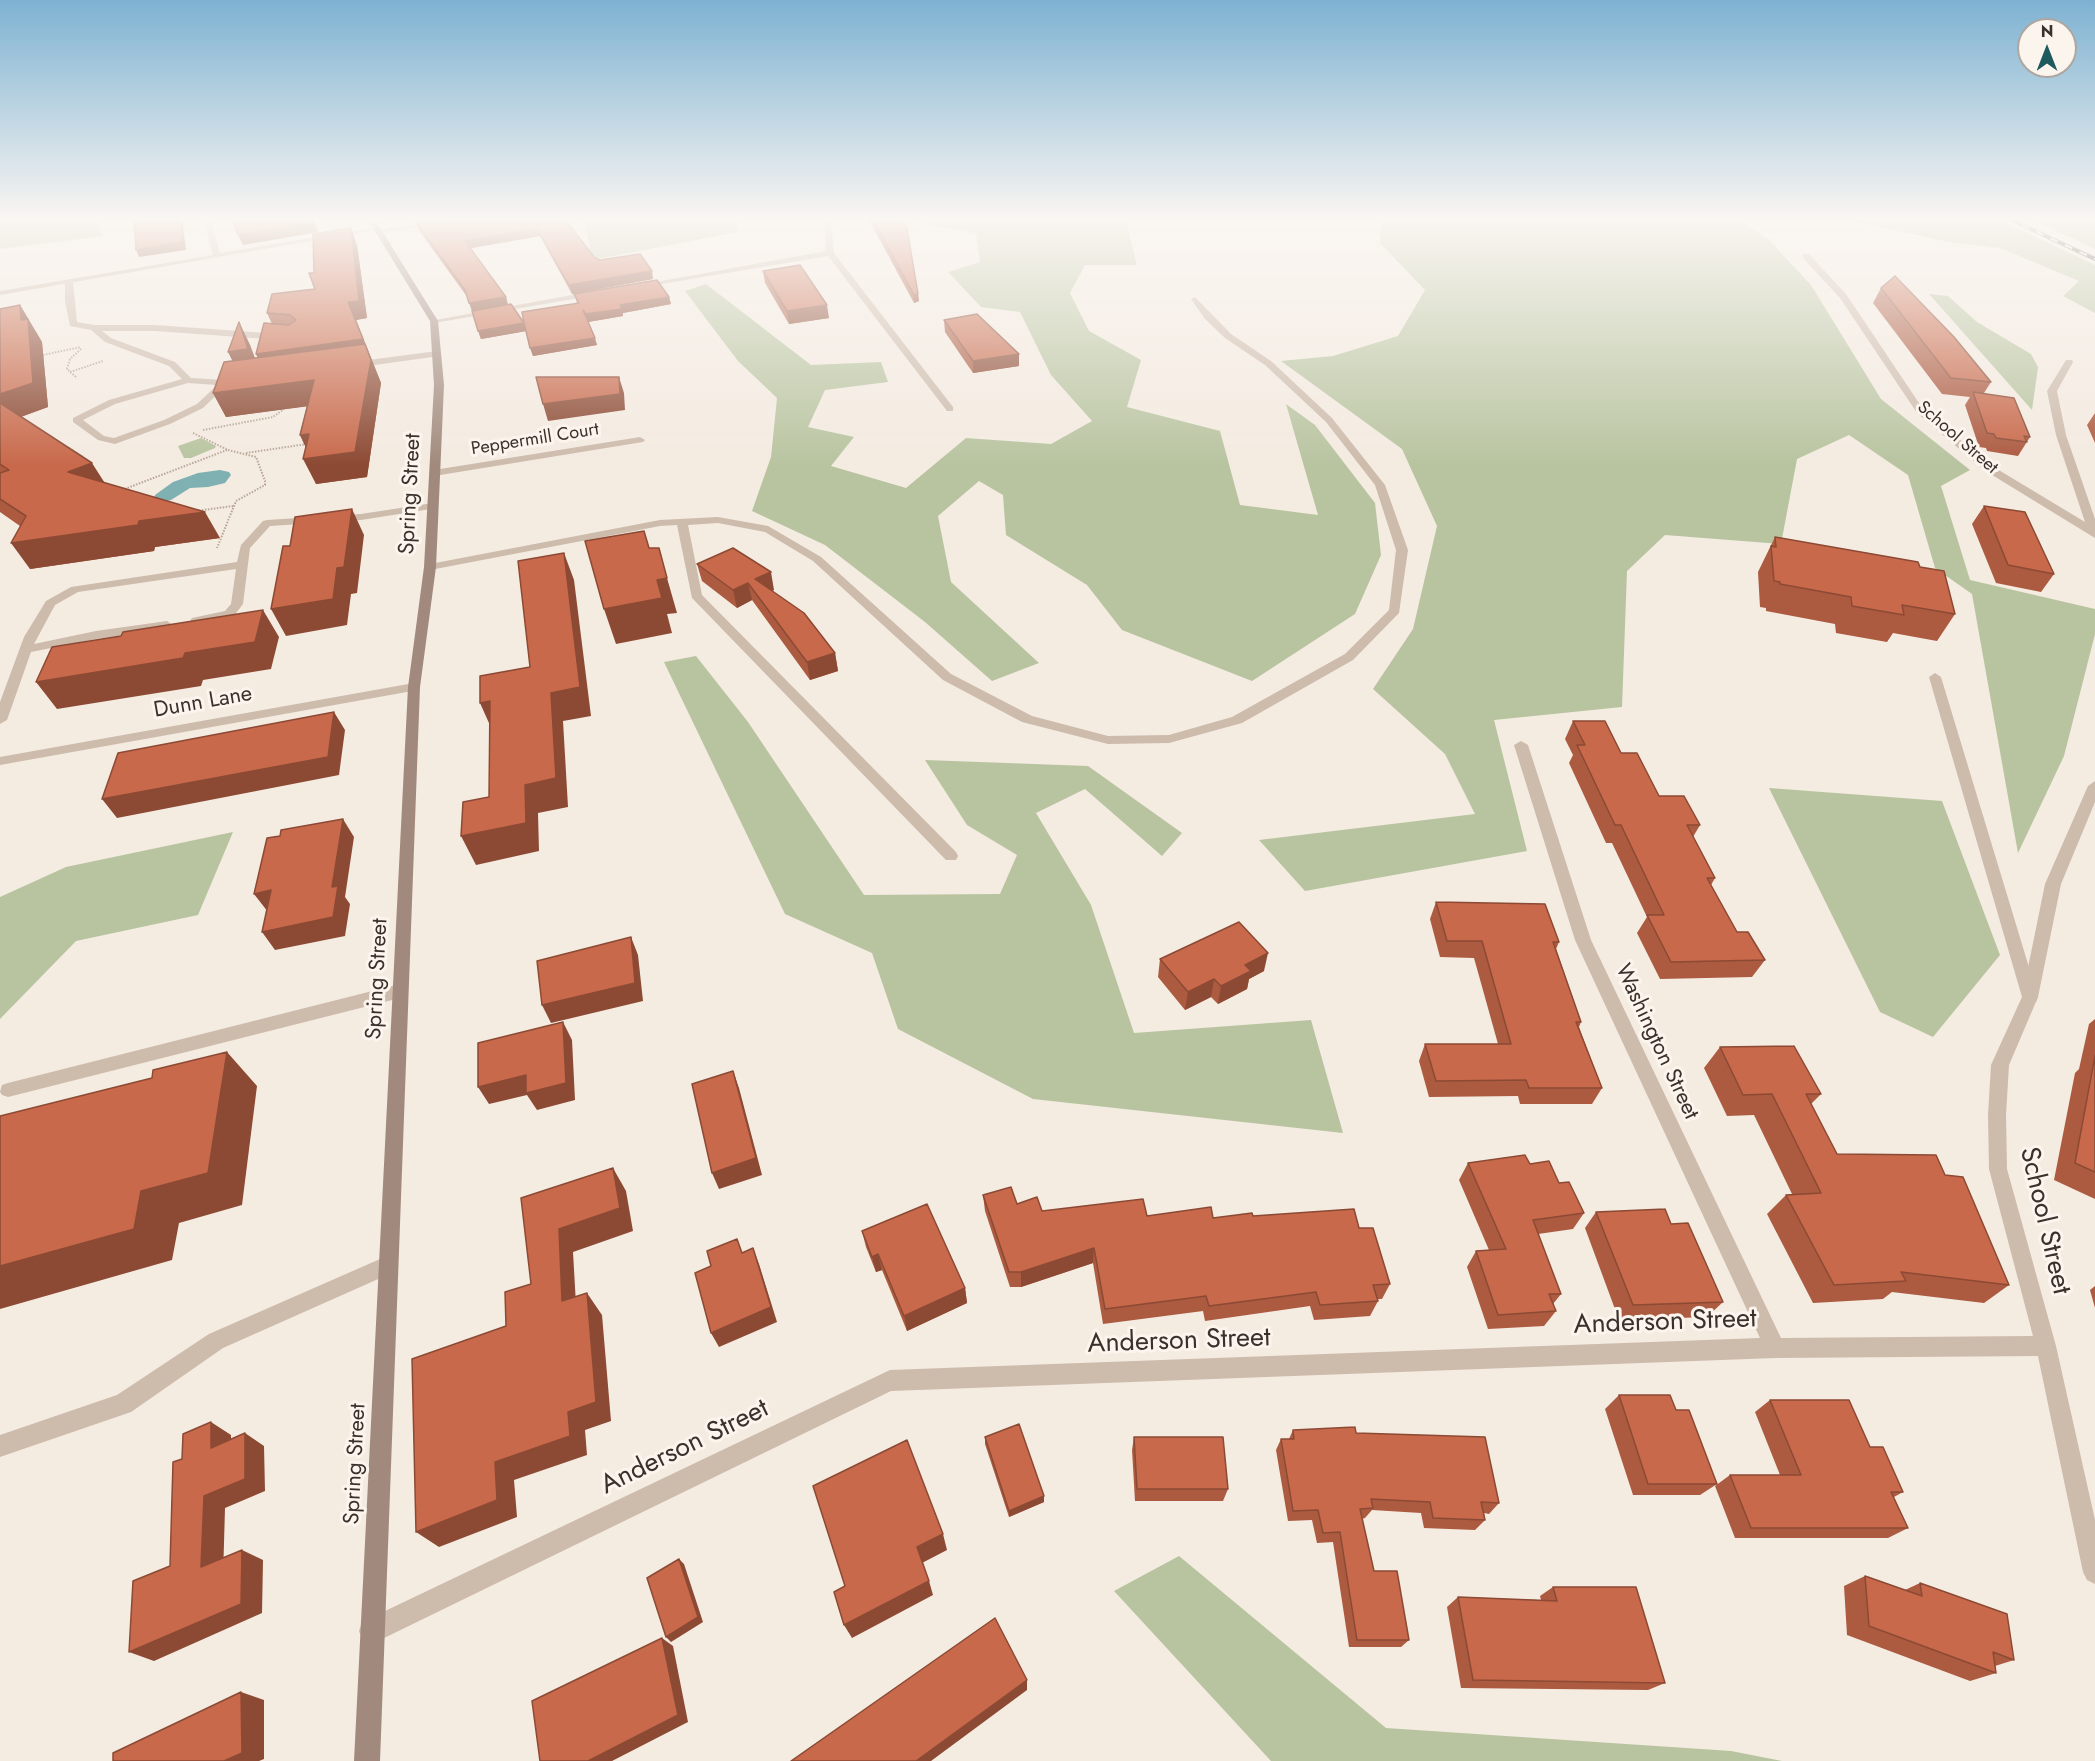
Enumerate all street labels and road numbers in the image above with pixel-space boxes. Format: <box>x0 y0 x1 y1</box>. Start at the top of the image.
street label: School Street <box>1912 397 2002 479</box>
street label: Peppermill Court <box>470 419 600 461</box>
street label: Spring Street <box>395 433 427 555</box>
street label: Dunn Lane <box>152 681 254 725</box>
street label: Spring Street <box>362 918 394 1040</box>
street label: Washington Street <box>1608 960 1704 1124</box>
street label: School Street <box>2011 1144 2077 1298</box>
street label: Anderson Street <box>1573 1304 1757 1342</box>
street label: Anderson Street <box>1087 1323 1271 1361</box>
street label: Anderson Street <box>596 1393 774 1503</box>
street label: Spring Street <box>340 1403 372 1525</box>

